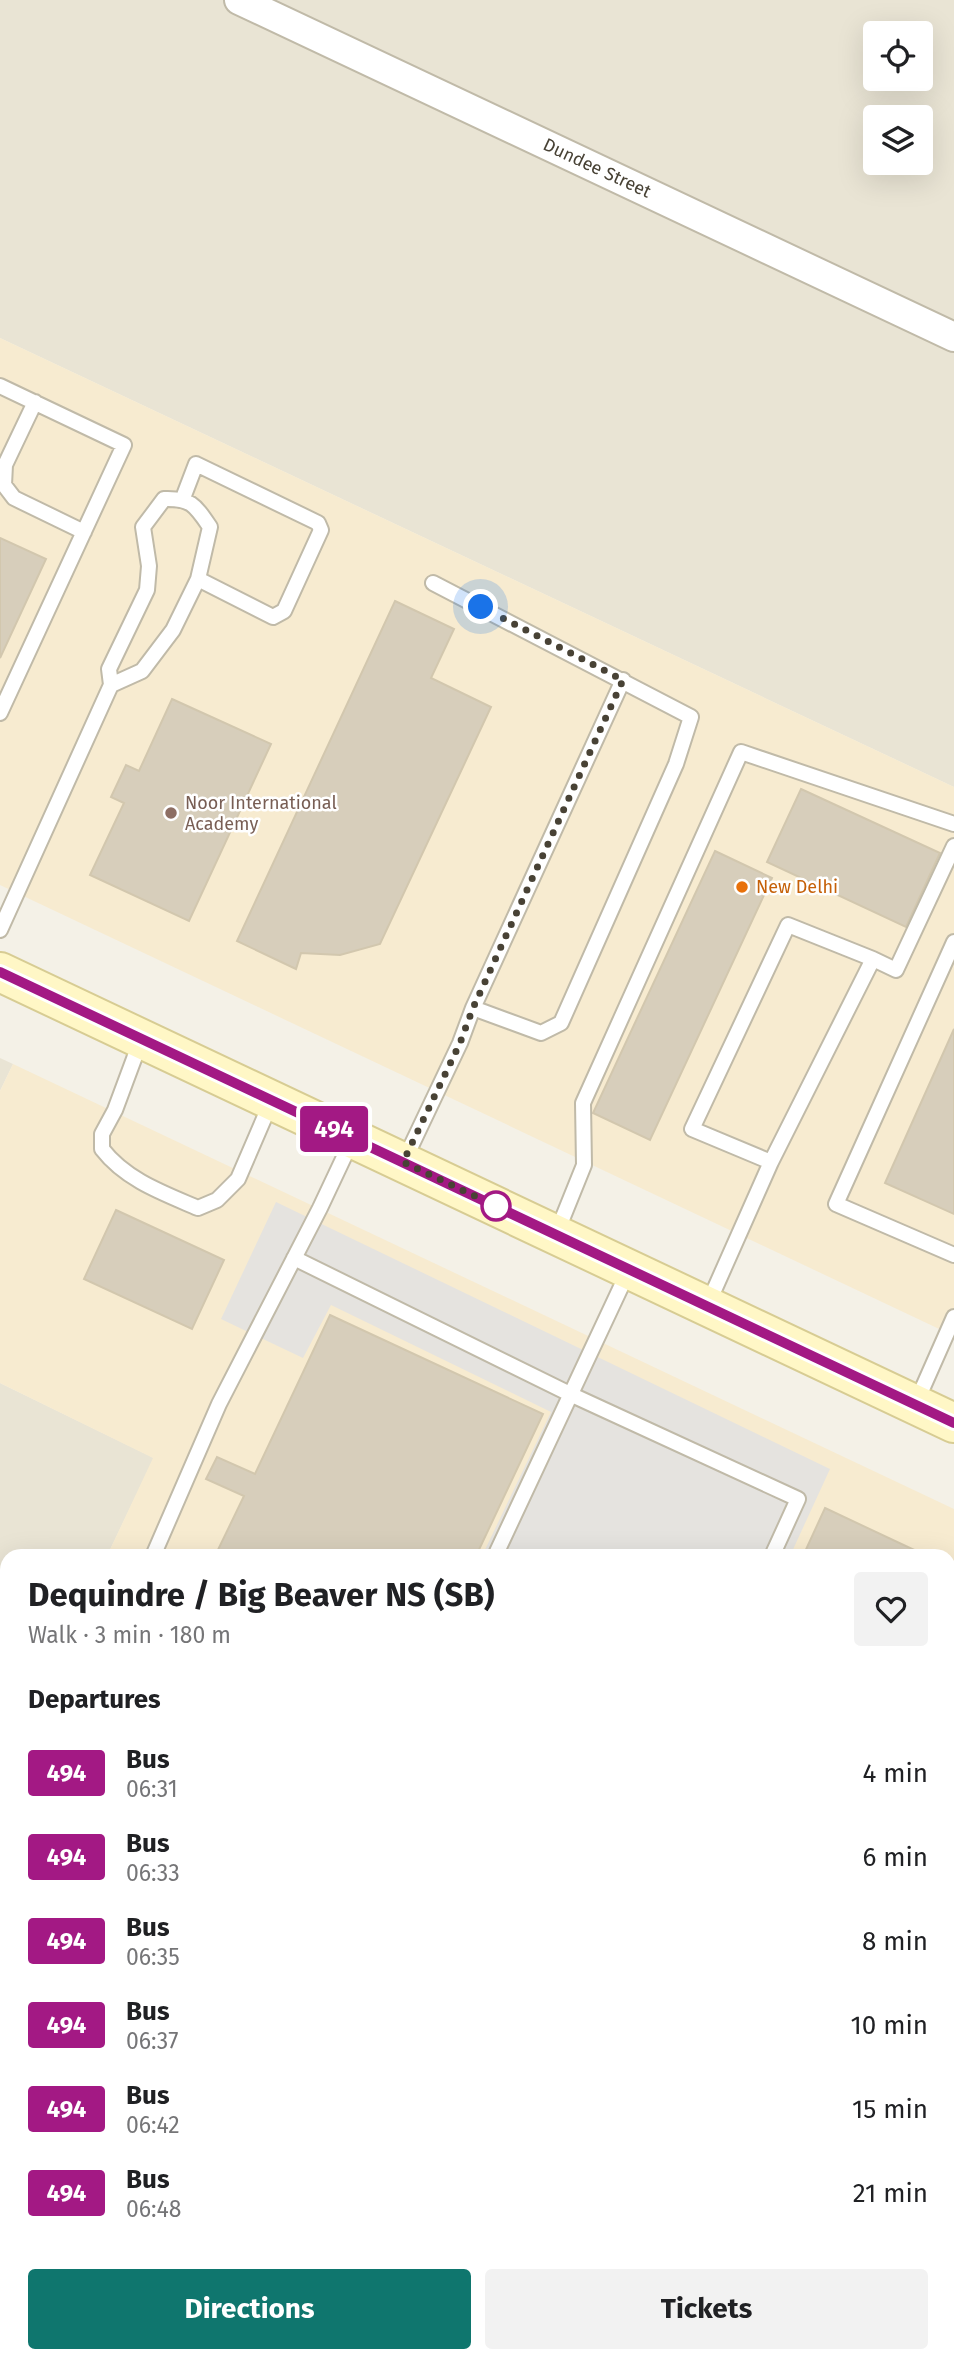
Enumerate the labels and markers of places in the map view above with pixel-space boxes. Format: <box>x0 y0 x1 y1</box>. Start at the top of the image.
place label: Noor International Academy <box>185 792 337 835</box>
marker: Noor International Academy <box>163 805 179 821</box>
place label: New Delhi <box>756 876 838 898</box>
marker: New Delhi <box>734 879 750 895</box>
unlabelled marker <box>481 1191 511 1221</box>

